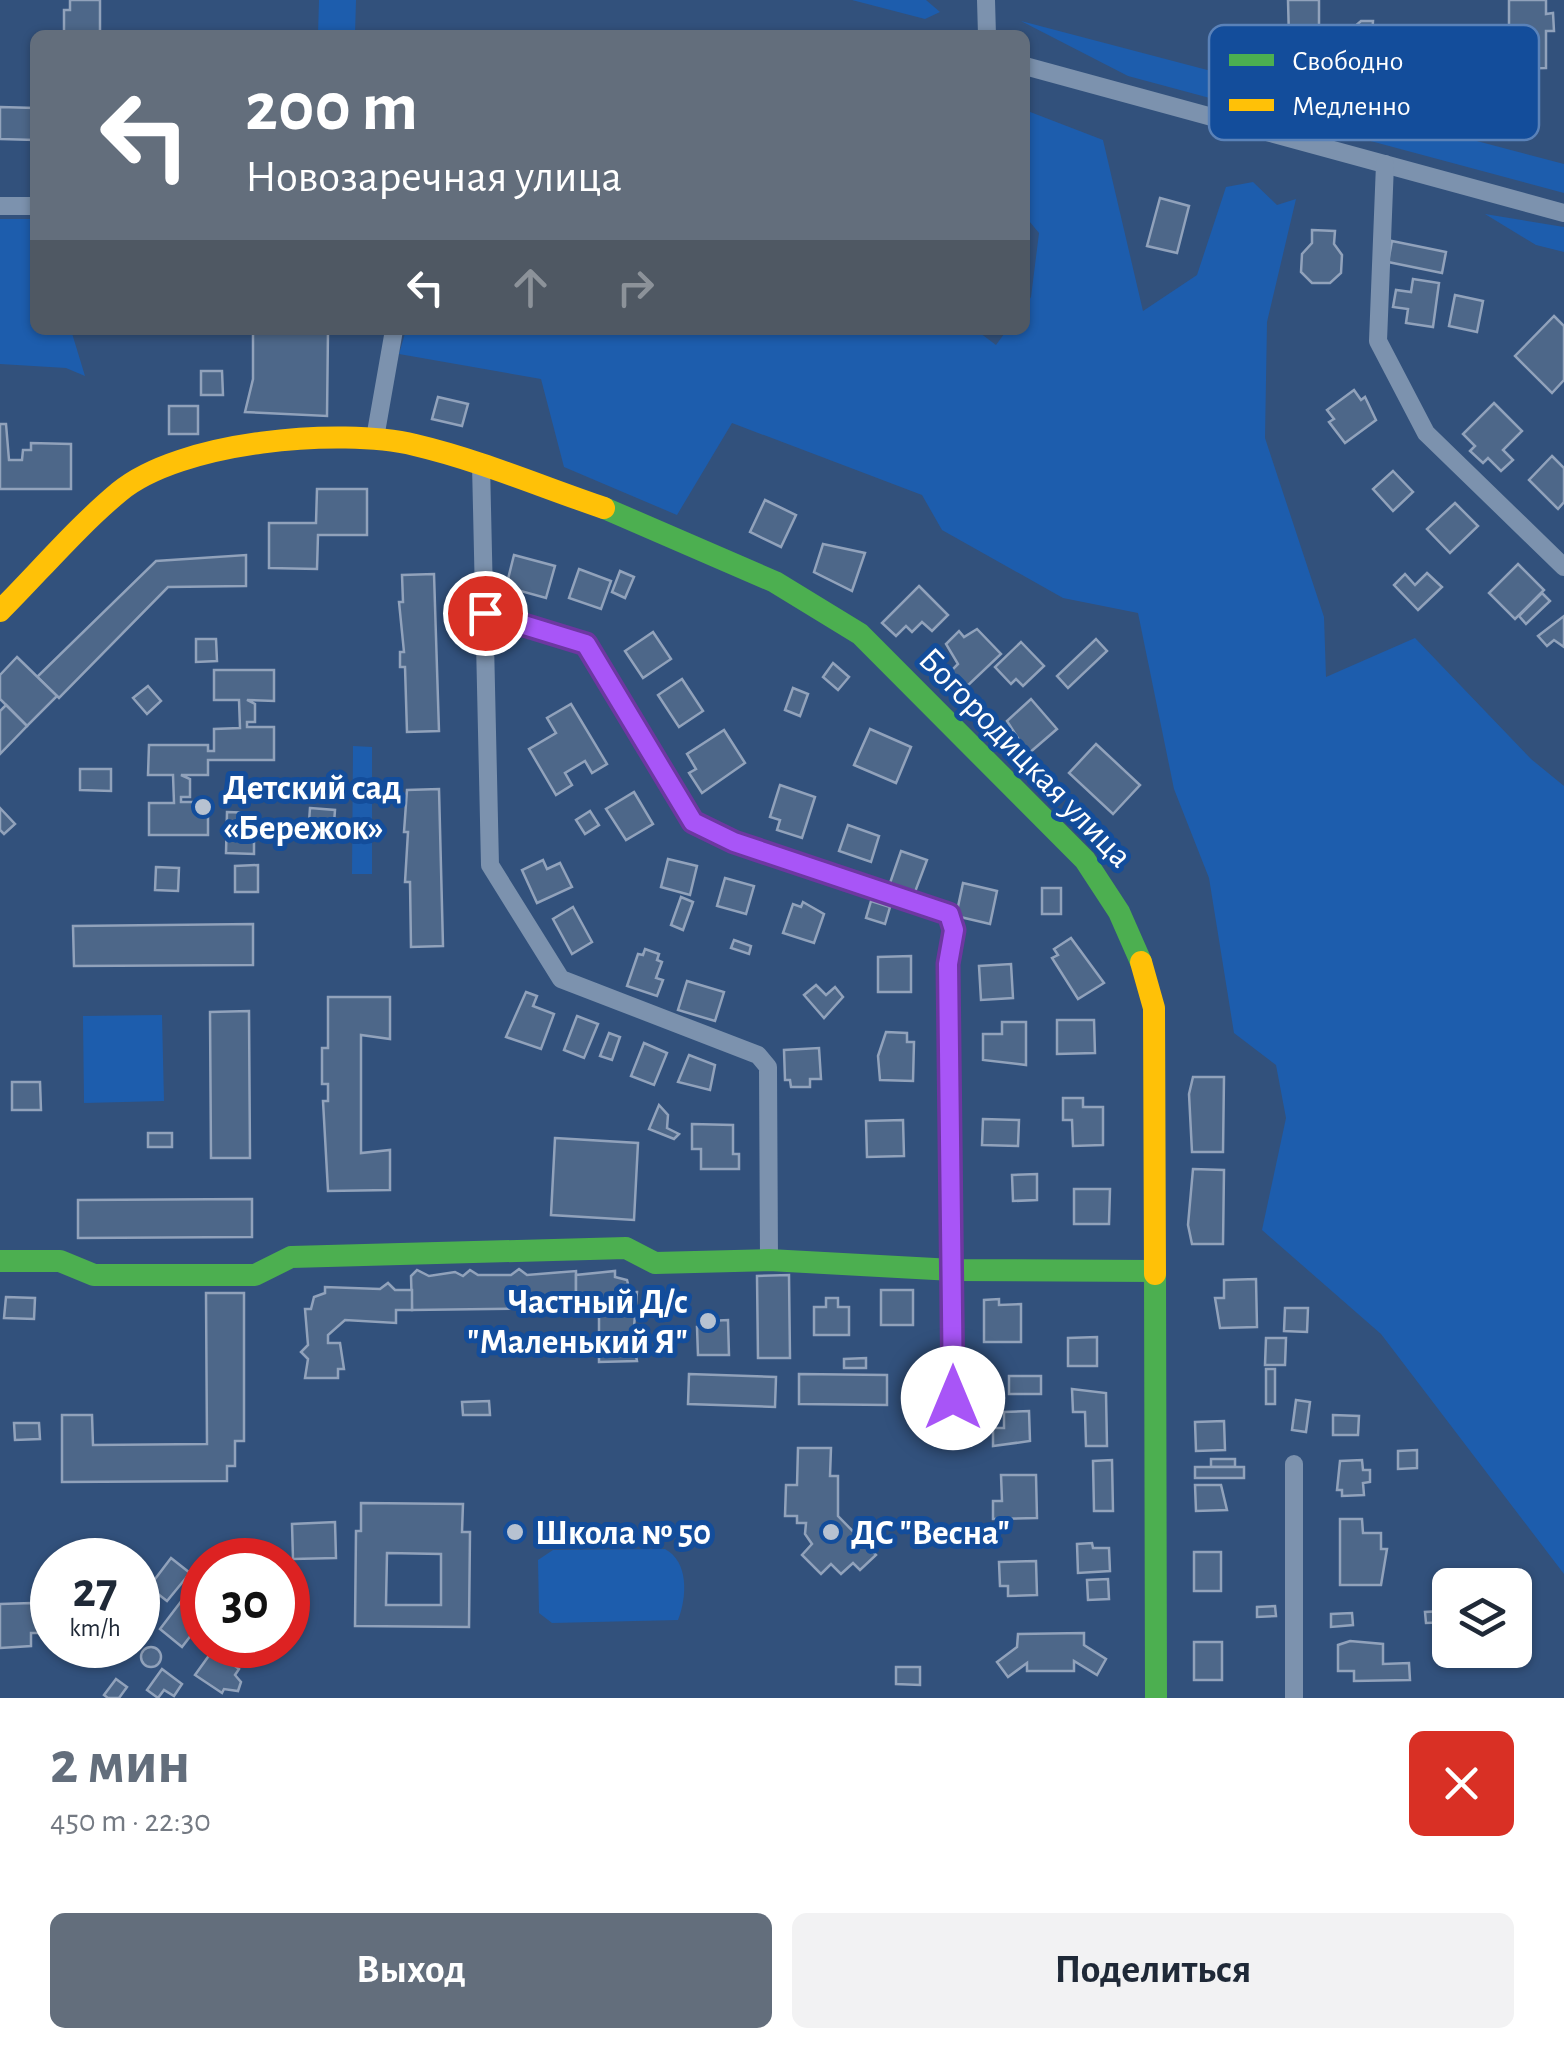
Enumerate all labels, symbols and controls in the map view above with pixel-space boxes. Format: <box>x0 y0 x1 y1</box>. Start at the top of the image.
legend <box>1209 25 1539 140</box>
text: Свободно <box>1292 48 1403 76</box>
icon: left <box>80 70 210 200</box>
text: 200 m <box>245 73 418 143</box>
text: Медленно <box>1292 93 1411 121</box>
text: Новозаречная улица <box>245 155 622 200</box>
icon: left <box>398 260 453 315</box>
icon: ahead <box>503 260 558 315</box>
icon: right <box>608 260 663 315</box>
pin <box>443 571 528 656</box>
icon: arrive <box>458 586 513 641</box>
street label: Богородицкая улица <box>912 642 1138 874</box>
place label: Детский сад «Бережок» <box>223 771 401 846</box>
marker: Детский сад «Бережок» <box>192 796 214 818</box>
place label: Частный Д/с "Маленький Я" <box>467 1285 688 1360</box>
marker: Частный Д/с "Маленький Я" <box>697 1310 719 1332</box>
position arrow <box>901 1346 1005 1450</box>
place label: Школа № 50 <box>535 1516 711 1551</box>
place label: ДС "Весна" <box>851 1516 1010 1551</box>
marker: Школа № 50 <box>504 1521 526 1543</box>
marker: ДС "Весна" <box>820 1521 842 1543</box>
speed limit sign: 30 <box>180 1538 310 1668</box>
text: 27 <box>72 1566 118 1616</box>
map controls <box>1432 1568 1532 1668</box>
button: layers <box>1432 1568 1532 1668</box>
text: km/h <box>69 1616 121 1641</box>
button: close <box>1409 1731 1514 1836</box>
text: 2 мин <box>50 1734 190 1794</box>
text: 450 m · 22:30 <box>50 1805 211 1837</box>
button: Выход <box>50 1913 772 2028</box>
button: Поделиться <box>792 1913 1514 2028</box>

